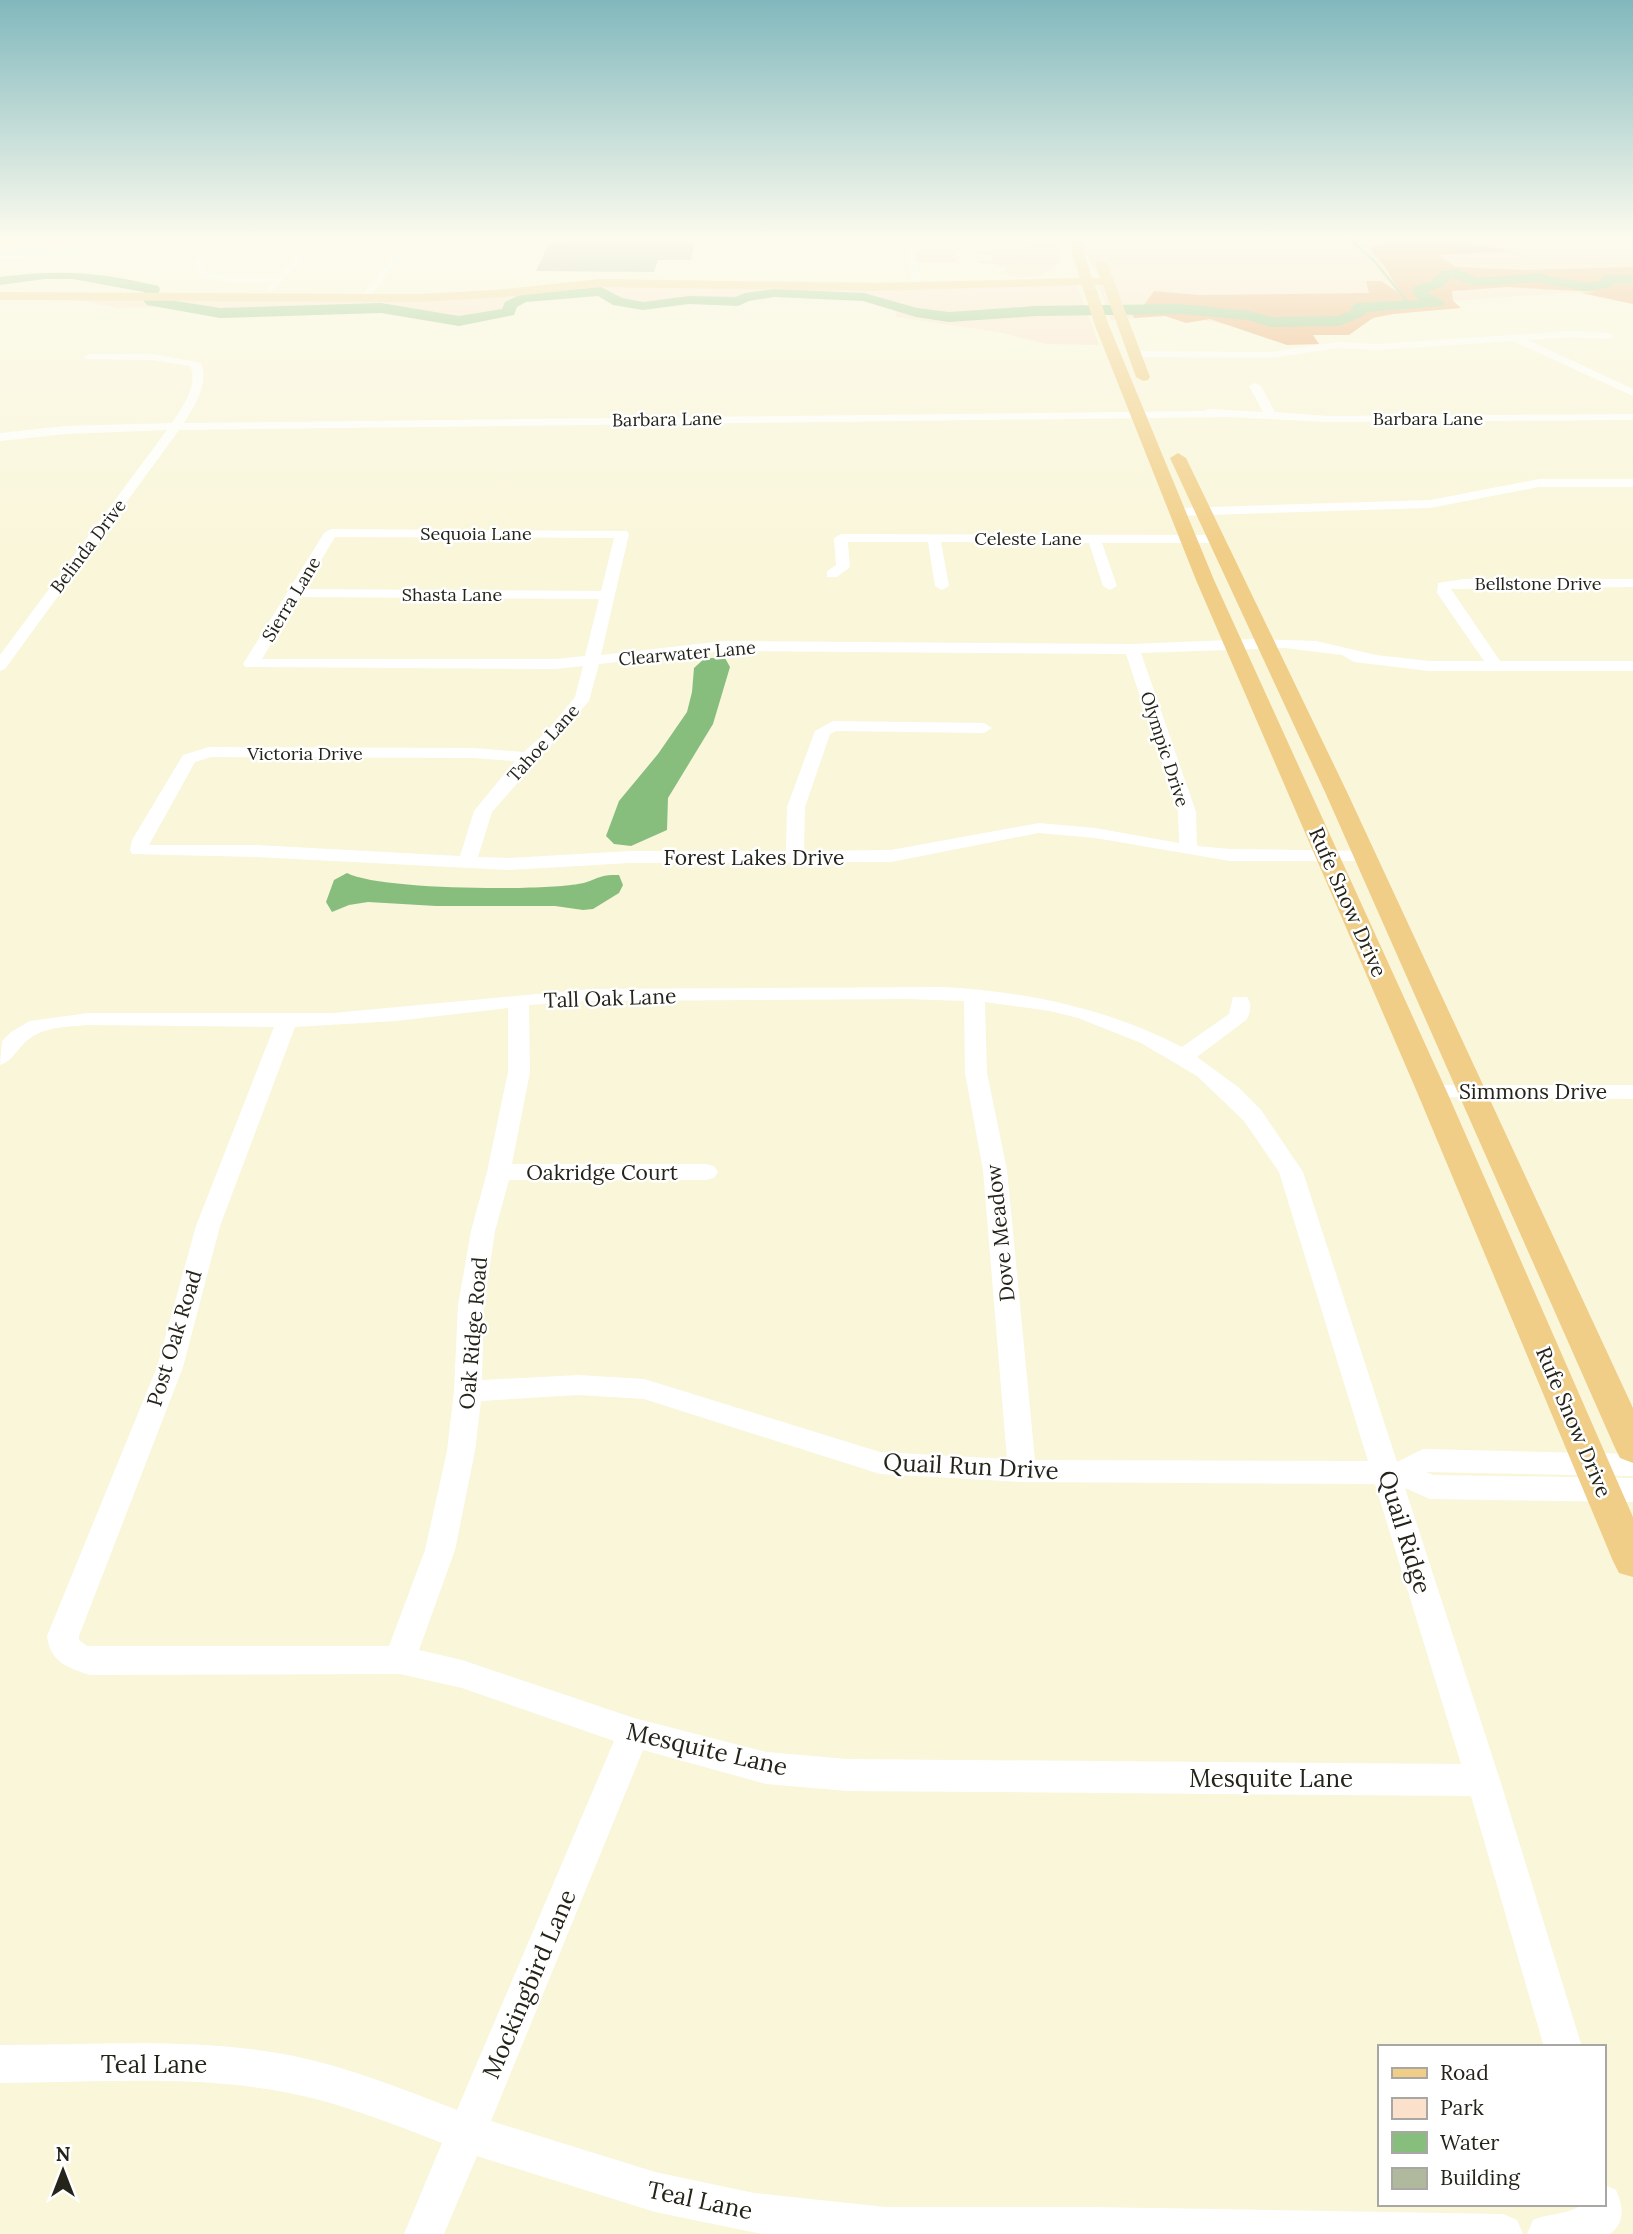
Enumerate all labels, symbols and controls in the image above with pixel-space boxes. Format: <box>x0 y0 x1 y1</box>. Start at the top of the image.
street label: Barbara Lane <box>612 407 723 431</box>
street label: Barbara Lane <box>1373 407 1483 430</box>
street label: Belinda Drive <box>45 494 131 598</box>
street label: Sequoia Lane <box>420 522 532 545</box>
street label: Celeste Lane <box>974 527 1082 550</box>
street label: Sierra Lane <box>257 552 325 646</box>
street label: Bellstone Drive <box>1474 572 1602 595</box>
street label: Shasta Lane <box>402 583 502 606</box>
street label: Clearwater Lane <box>617 636 757 670</box>
street label: Olympic Drive <box>1136 688 1195 810</box>
street label: Tahoe Lane <box>502 699 584 787</box>
street label: Victoria Drive <box>246 742 363 765</box>
street label: Rufe Snow Drive <box>1303 823 1393 981</box>
street label: Forest Lakes Drive <box>664 844 844 871</box>
street label: Tall Oak Lane <box>543 982 677 1014</box>
street label: Simmons Drive <box>1459 1078 1607 1105</box>
street label: Oakridge Court <box>526 1159 679 1186</box>
street label: Dove Meadow <box>979 1163 1021 1303</box>
street label: Oak Ridge Road <box>453 1256 493 1410</box>
street label: Post Oak Road <box>140 1267 208 1409</box>
street label: Rufe Snow Drive <box>1530 1343 1618 1501</box>
street label: Quail Run Drive <box>882 1446 1060 1486</box>
street label: Quail Ridge <box>1372 1466 1438 1598</box>
street label: Mesquite Lane <box>624 1715 790 1783</box>
street label: Mesquite Lane <box>1189 1763 1353 1794</box>
street label: Mockingbird Lane <box>475 1885 583 2083</box>
legend <box>1378 2045 1605 2206</box>
street label: Teal Lane <box>101 2049 207 2080</box>
text: Road <box>1440 2059 1489 2086</box>
text: Park <box>1440 2094 1484 2121</box>
text: Water <box>1440 2129 1499 2156</box>
north arrow <box>28 2136 98 2206</box>
text: N <box>56 2142 71 2166</box>
text: Building <box>1440 2164 1520 2191</box>
street label: Teal Lane <box>645 2174 755 2226</box>

